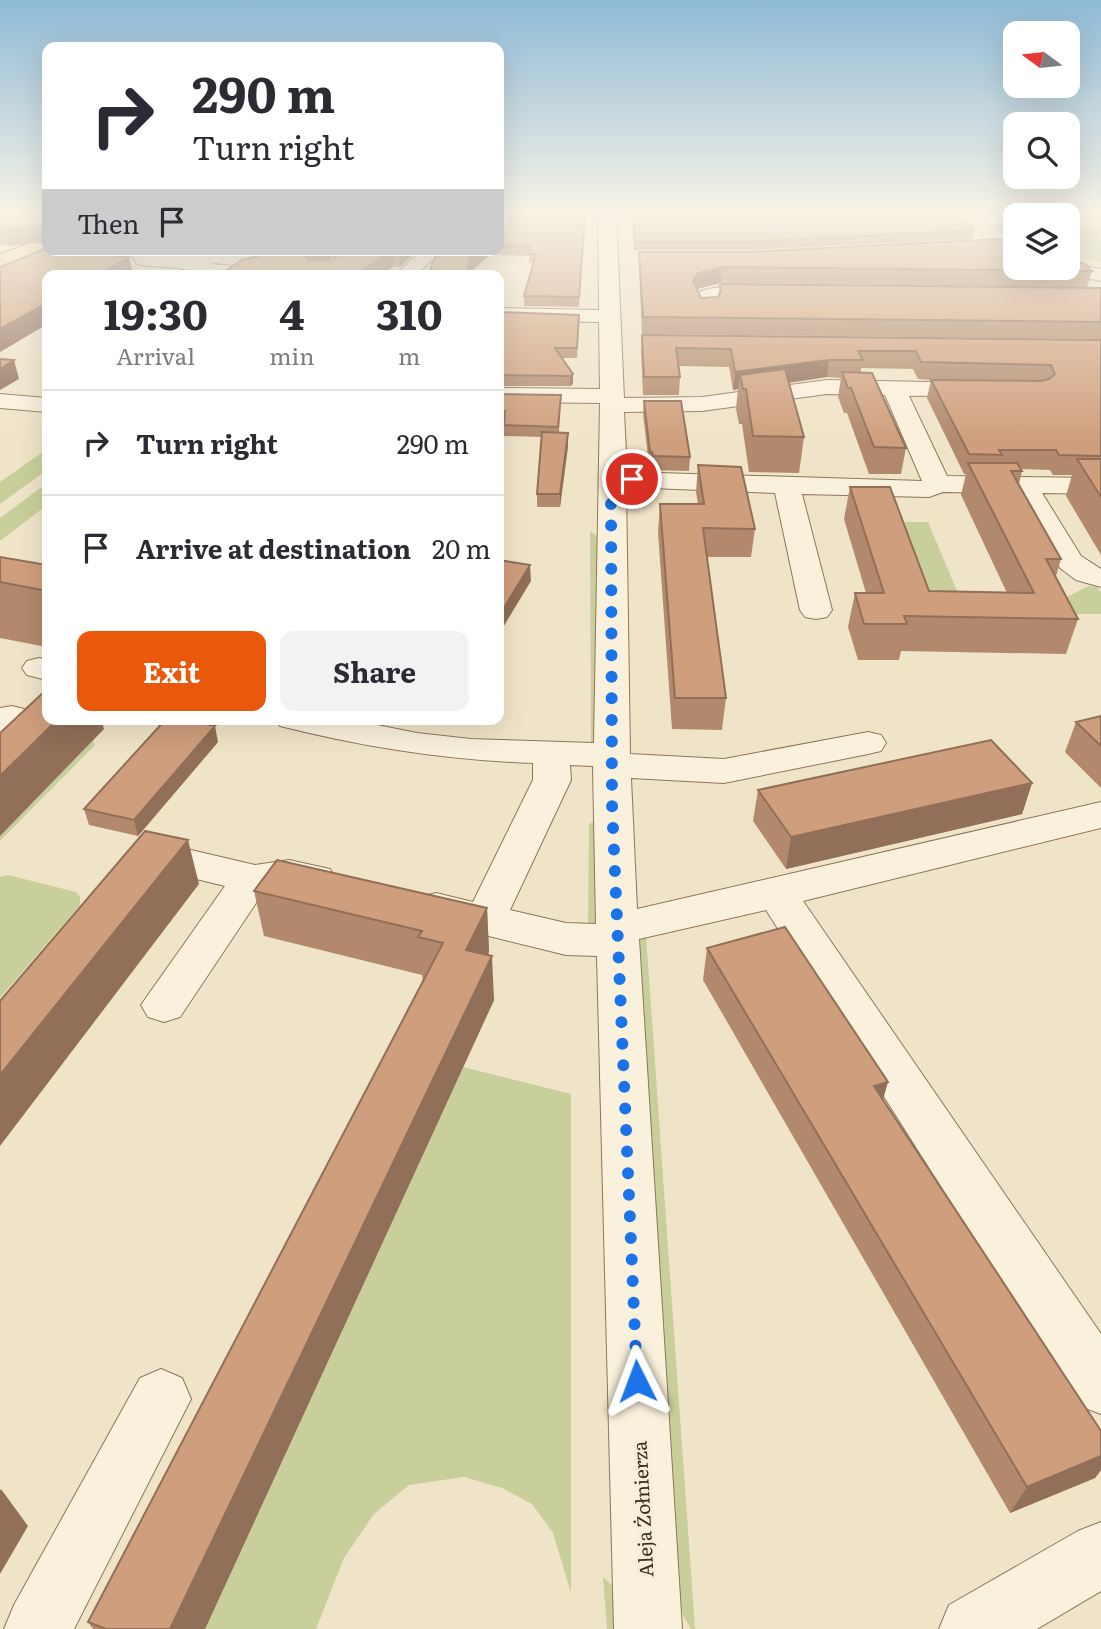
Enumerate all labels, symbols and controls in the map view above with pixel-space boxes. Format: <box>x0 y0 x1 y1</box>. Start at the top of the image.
north arrow <box>1003 21 1080 98</box>
map controls <box>1003 21 1080 280</box>
text: 290 m <box>192 55 335 128</box>
icon: right <box>77 70 168 161</box>
button: search <box>1003 112 1080 189</box>
text: Turn right <box>192 122 354 170</box>
text: Then <box>77 203 139 242</box>
icon: arrive <box>153 203 191 241</box>
button: layers <box>1003 203 1080 280</box>
text: 19:30 <box>103 281 208 343</box>
text: 4 <box>279 281 305 343</box>
text: 310 <box>376 281 443 343</box>
text: Arrival <box>116 338 195 372</box>
text: min <box>269 338 314 372</box>
text: m <box>398 338 420 372</box>
text: Turn right <box>136 423 278 462</box>
text: 290 m <box>397 423 469 462</box>
icon: right <box>77 424 115 462</box>
pin <box>602 449 662 509</box>
icon: arrive <box>613 460 651 498</box>
text: Arrive at destination <box>136 528 411 567</box>
text: 20 m <box>432 528 491 567</box>
icon: arrive <box>77 529 115 567</box>
button: Exit <box>77 631 266 711</box>
button: Share <box>280 631 469 711</box>
position arrow <box>600 1344 674 1418</box>
street label: Aleja Żołnierza <box>624 1439 660 1578</box>

